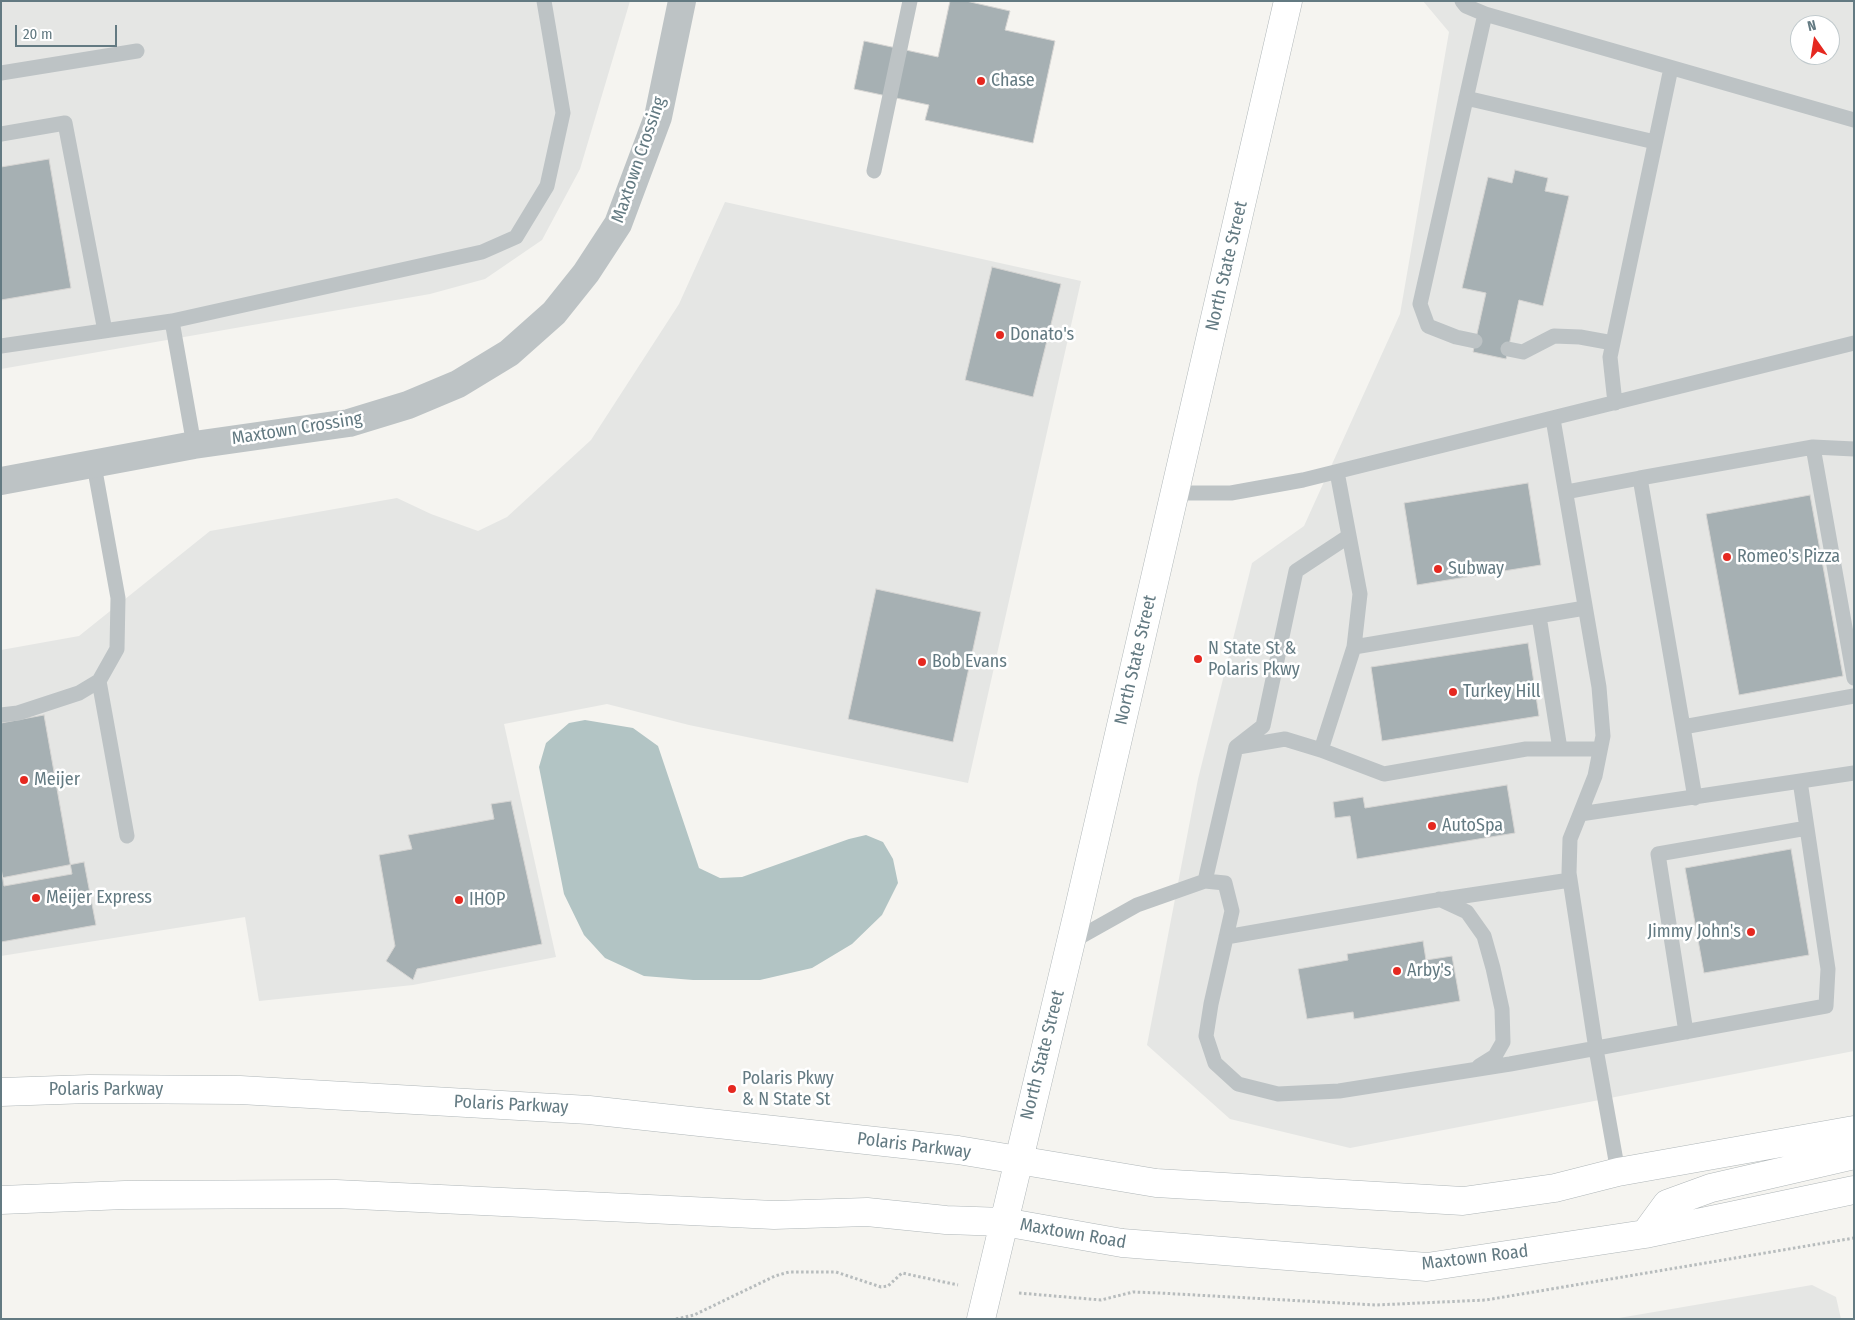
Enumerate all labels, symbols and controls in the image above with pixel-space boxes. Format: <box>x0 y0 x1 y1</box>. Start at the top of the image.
scale bar <box>18 15 120 47</box>
north arrow <box>1790 15 1840 65</box>
text: N <box>1806 17 1818 35</box>
text: 20 m <box>23 25 53 43</box>
place label: Chase <box>991 70 1035 92</box>
marker: Chase <box>975 75 987 87</box>
street label: Maxtown Crossing <box>607 94 671 226</box>
street label: North State Street <box>1202 199 1252 333</box>
place label: Donato's <box>1010 324 1074 346</box>
marker: Donato's <box>994 329 1006 341</box>
street label: Maxtown Crossing <box>230 408 364 450</box>
place label: Romeo's Pizza <box>1737 546 1840 568</box>
marker: Romeo's Pizza <box>1721 551 1733 563</box>
place label: Subway <box>1448 558 1504 580</box>
marker: Subway <box>1432 563 1444 575</box>
street label: North State Street <box>1111 593 1161 727</box>
place label: N State St & Polaris Pkwy <box>1208 638 1300 681</box>
place label: Bob Evans <box>932 651 1007 673</box>
marker: N State St & Polaris Pkwy <box>1192 653 1204 665</box>
marker: Bob Evans <box>916 656 928 668</box>
place label: Turkey Hill <box>1463 681 1541 703</box>
marker: Turkey Hill <box>1447 686 1459 698</box>
place label: Meijer <box>34 769 80 791</box>
marker: Meijer <box>18 774 30 786</box>
place label: AutoSpa <box>1442 815 1503 837</box>
marker: AutoSpa <box>1426 820 1438 832</box>
place label: Meijer Express <box>46 887 152 909</box>
place label: IHOP <box>469 889 505 911</box>
marker: Meijer Express <box>30 892 42 904</box>
marker: IHOP <box>453 894 465 906</box>
place label: Jimmy John's <box>1647 921 1741 943</box>
marker: Jimmy John's <box>1745 926 1757 938</box>
place label: Arby's <box>1407 960 1451 982</box>
marker: Arby's <box>1391 965 1403 977</box>
street label: North State Street <box>1016 988 1070 1122</box>
place label: Polaris Pkwy & N State St <box>742 1068 834 1110</box>
street label: Polaris Parkway <box>49 1079 163 1101</box>
marker: Polaris Pkwy & N State St <box>726 1083 738 1095</box>
street label: Polaris Parkway <box>453 1091 569 1119</box>
street label: Polaris Parkway <box>856 1128 972 1164</box>
street label: Maxtown Road <box>1018 1214 1128 1254</box>
street label: Maxtown Road <box>1420 1241 1530 1275</box>

